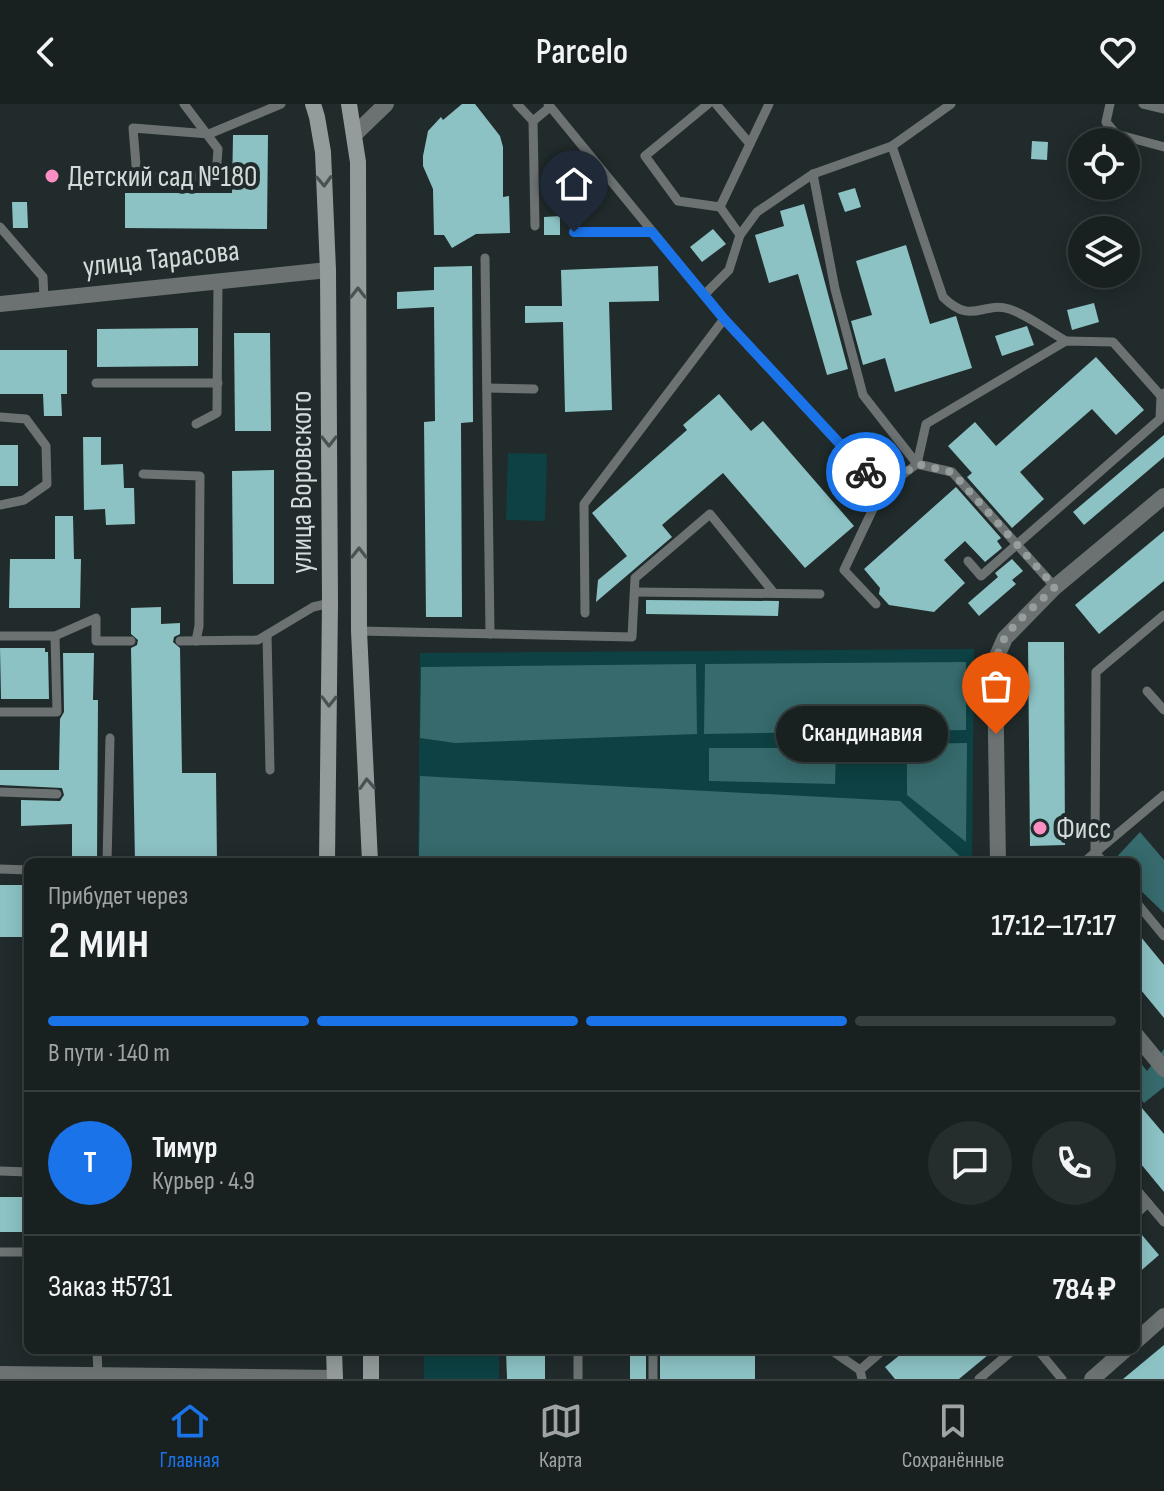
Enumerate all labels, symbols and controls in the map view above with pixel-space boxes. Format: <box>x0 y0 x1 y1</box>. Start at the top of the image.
icon: back <box>24 30 68 74</box>
icon: heart <box>1096 30 1140 74</box>
text: Parcelo <box>536 31 628 74</box>
map controls <box>1068 128 1140 288</box>
button: locate <box>1068 128 1140 200</box>
pin <box>540 150 608 232</box>
place label: Детский сад №180 <box>68 159 257 195</box>
icon: home <box>552 162 596 206</box>
marker: Детский сад №180 <box>43 167 61 185</box>
one-way arrow <box>315 175 332 188</box>
button: layers <box>1068 216 1140 288</box>
street label: улица Тарасова <box>81 233 241 285</box>
one-way arrow <box>349 286 367 299</box>
street label: улица Воровского <box>284 391 320 573</box>
courier <box>826 432 906 512</box>
one-way arrow <box>320 435 338 448</box>
icon: bike <box>844 450 888 494</box>
one-way arrow <box>350 546 368 559</box>
pin <box>962 652 1030 734</box>
icon: bag <box>974 664 1018 708</box>
one-way arrow <box>320 695 338 708</box>
callout: Скандинавия <box>776 706 948 762</box>
text: Скандинавия <box>801 718 923 749</box>
one-way arrow <box>358 777 375 790</box>
place label: Фисс <box>1056 811 1111 847</box>
marker: Фисс <box>1031 819 1049 837</box>
text: Прибудет через <box>48 881 188 912</box>
text: 17:12–17:17 <box>991 908 1116 944</box>
text: 2 мин <box>48 910 149 973</box>
text: В пути · 140 m <box>48 1038 170 1069</box>
button: chat <box>928 1121 1012 1205</box>
button: phone <box>1032 1121 1116 1205</box>
text: Тимур <box>152 1130 217 1166</box>
text: Т <box>83 1145 97 1181</box>
text: Курьер · 4.9 <box>152 1166 255 1197</box>
text: Заказ #5731 <box>48 1269 172 1305</box>
text: 784 ₽ <box>1052 1272 1116 1308</box>
tab: Главная <box>160 1399 220 1474</box>
tab: Карта <box>539 1399 583 1474</box>
tab: Сохранённые <box>902 1399 1004 1474</box>

